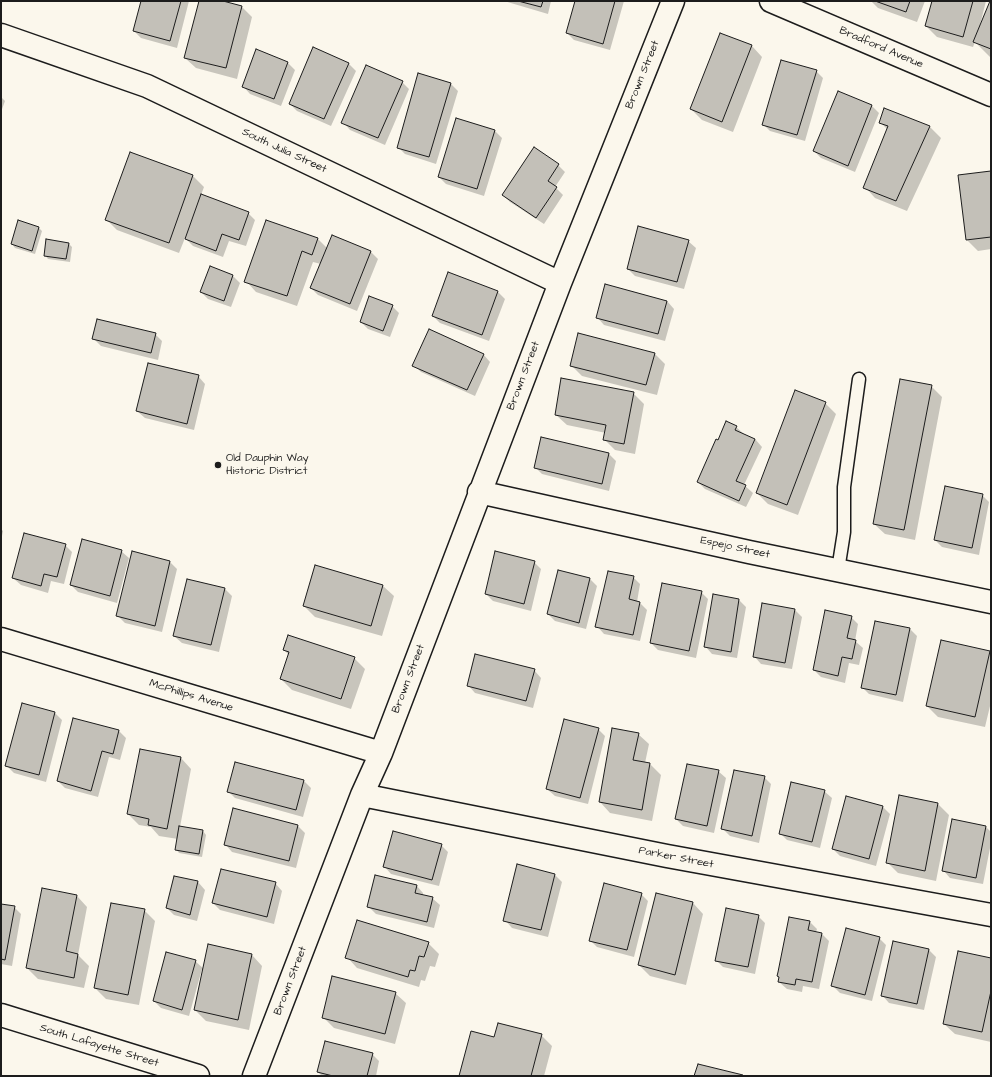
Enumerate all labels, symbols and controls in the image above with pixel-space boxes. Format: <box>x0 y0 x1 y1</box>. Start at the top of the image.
street label: Bradford Avenue <box>837 24 925 72</box>
street label: Brown Street <box>623 39 663 111</box>
street label: South Julia Street <box>240 126 328 176</box>
street label: Brown Street <box>505 340 543 412</box>
place label: Old Dauphin Way Historic District <box>226 452 309 478</box>
marker: Old Dauphin Way Historic District <box>213 460 223 470</box>
street label: Espejo Street <box>699 534 771 562</box>
street label: Brown Street <box>390 643 428 715</box>
street label: McPhillips Avenue <box>147 677 235 715</box>
street label: Parker Street <box>638 844 714 872</box>
street label: Brown Street <box>272 945 310 1017</box>
street label: South Lafayette Street <box>38 1022 160 1070</box>

